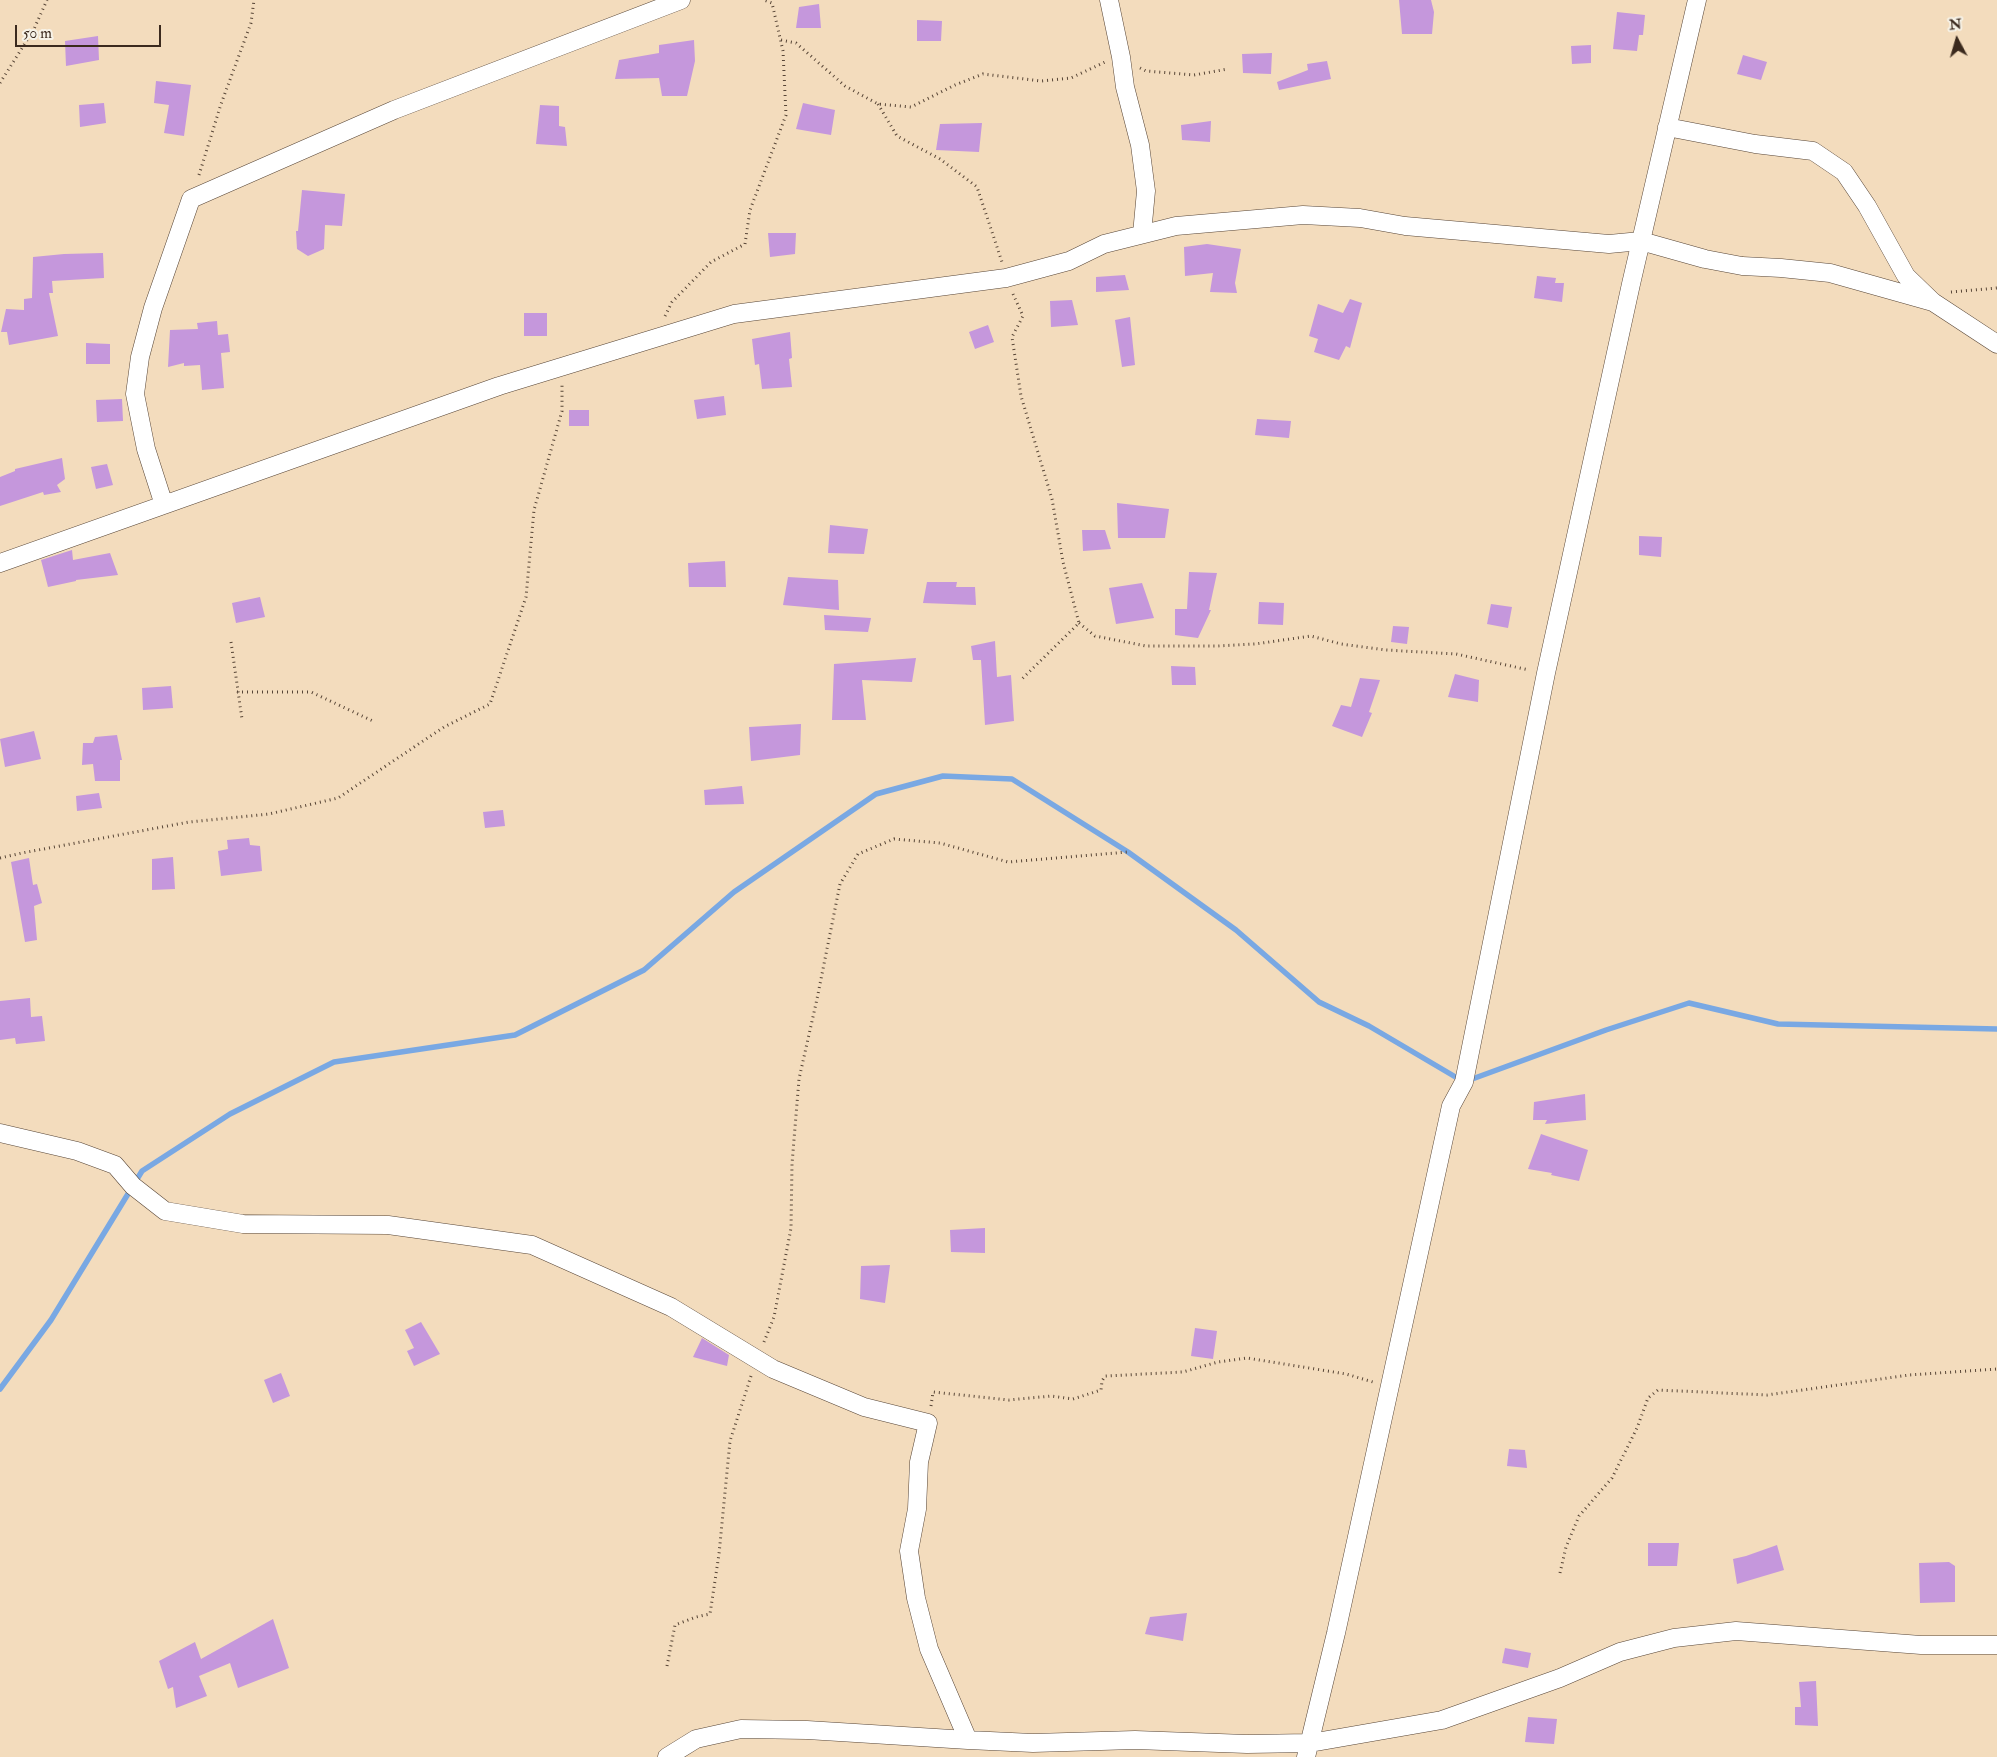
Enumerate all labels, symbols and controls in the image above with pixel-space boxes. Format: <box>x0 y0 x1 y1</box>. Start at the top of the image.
scale bar <box>18 15 164 47</box>
north arrow <box>1932 15 1982 65</box>
text: N <box>1948 15 1962 34</box>
text: 50 m <box>23 24 52 43</box>

